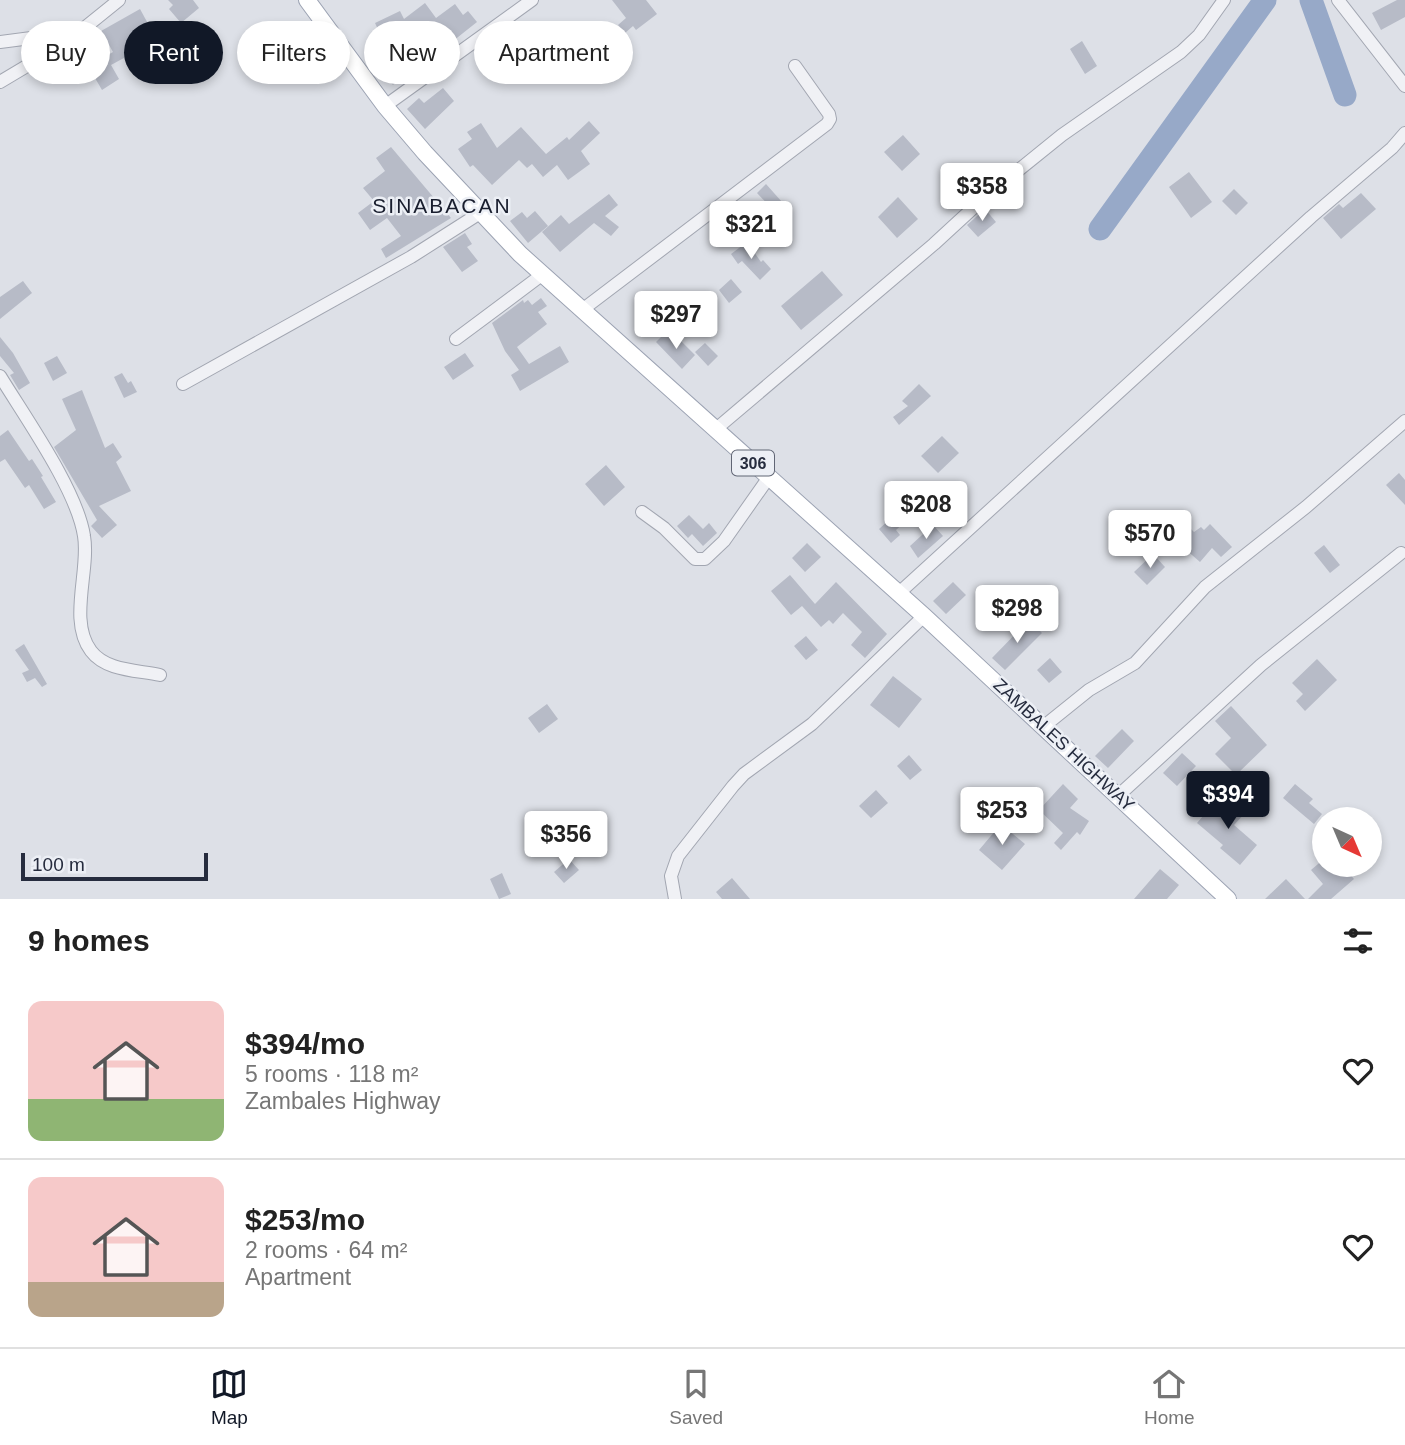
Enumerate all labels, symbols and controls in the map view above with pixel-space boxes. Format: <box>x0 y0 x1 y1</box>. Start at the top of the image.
chip: Buy <box>21 21 110 84</box>
chip: Rent <box>124 21 223 84</box>
chip: Filters <box>237 21 350 84</box>
chip: New <box>364 21 460 84</box>
chip: Apartment <box>474 21 633 84</box>
pin: $358 <box>941 164 1023 223</box>
text: $358 <box>956 173 1008 199</box>
district label: SINABACAN <box>372 194 512 217</box>
pin: $321 <box>710 202 792 261</box>
text: $321 <box>725 211 777 237</box>
pin: $297 <box>635 292 717 351</box>
text: $297 <box>650 301 702 327</box>
road number: 306 <box>732 450 774 476</box>
pin: $208 <box>885 482 967 541</box>
text: $208 <box>900 491 952 517</box>
pin: $570 <box>1109 510 1191 570</box>
text: $570 <box>1124 520 1176 546</box>
pin: $298 <box>976 586 1058 645</box>
text: $298 <box>991 595 1043 621</box>
street label: ZAMBALES HIGHWAY <box>990 675 1138 815</box>
pin: $394 <box>1187 772 1269 831</box>
text: $394 <box>1202 781 1254 807</box>
pin: $253 <box>961 788 1043 847</box>
text: $253 <box>976 797 1028 823</box>
north arrow <box>1312 807 1382 877</box>
map controls <box>1312 807 1382 877</box>
pin: $356 <box>525 812 607 871</box>
text: $356 <box>540 821 592 847</box>
scale bar <box>21 850 208 882</box>
text: 100 m <box>32 854 85 875</box>
icon: filters <box>1339 922 1377 960</box>
text: 9 homes <box>28 924 150 957</box>
text: $394/mo <box>245 1027 365 1060</box>
icon: home <box>84 1029 168 1113</box>
icon: heart <box>1339 1052 1377 1090</box>
text: 5 rooms · 118 m² <box>245 1061 418 1087</box>
text: Zambales Highway <box>245 1088 441 1114</box>
text: $253/mo <box>245 1203 365 1236</box>
icon: home <box>84 1205 168 1289</box>
icon: heart <box>1339 1228 1377 1266</box>
text: 2 rooms · 64 m² <box>245 1237 407 1263</box>
text: Apartment <box>245 1264 351 1290</box>
tab: Map <box>210 1365 248 1429</box>
tab: Saved <box>669 1365 723 1429</box>
tab: Home <box>1144 1365 1195 1429</box>

